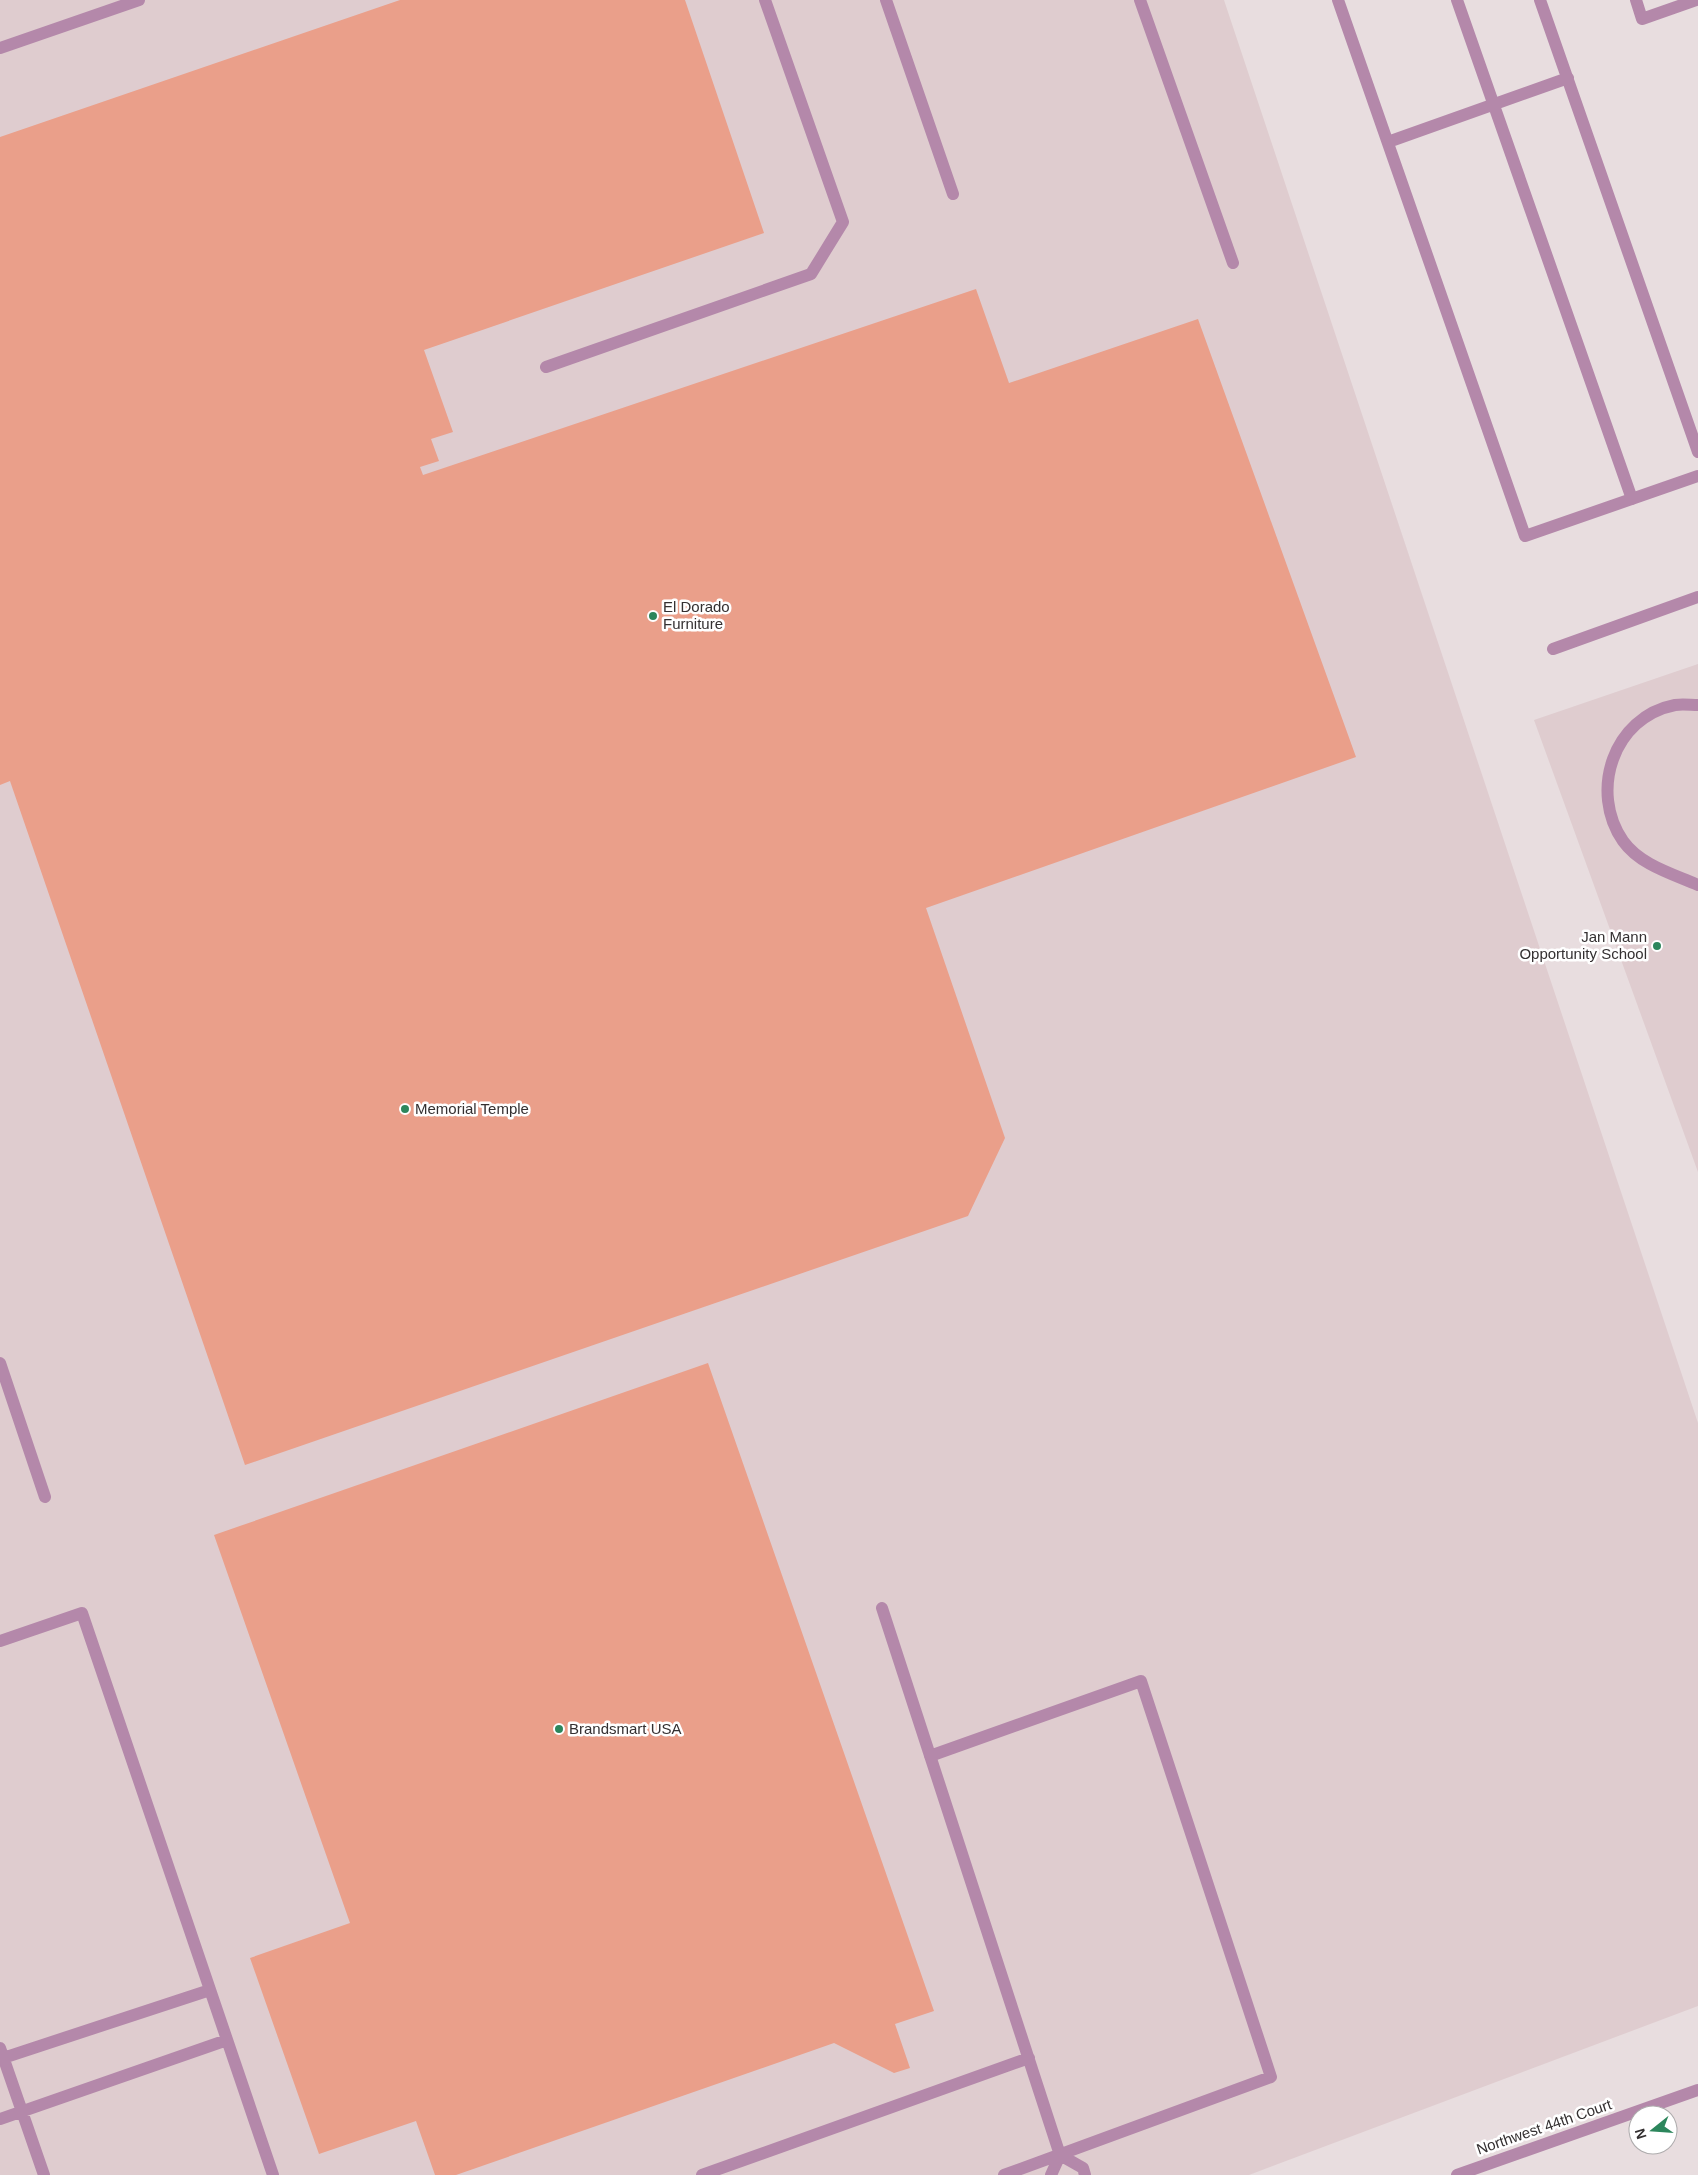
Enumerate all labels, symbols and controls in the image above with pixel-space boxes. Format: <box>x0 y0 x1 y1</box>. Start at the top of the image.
place label: El Dorado Furniture <box>663 598 730 632</box>
marker: El Dorado Furniture <box>647 610 659 622</box>
place label: Jan Mann Opportunity School <box>1519 928 1647 962</box>
marker: Jan Mann Opportunity School <box>1651 940 1663 952</box>
place label: Memorial Temple <box>415 1100 529 1117</box>
marker: Memorial Temple <box>399 1103 411 1115</box>
place label: Brandsmart USA <box>569 1720 682 1737</box>
marker: Brandsmart USA <box>553 1723 565 1735</box>
street label: Northwest 44th Court <box>1474 2095 1614 2158</box>
north arrow <box>1628 2105 1678 2155</box>
text: N <box>1631 2127 1650 2141</box>

